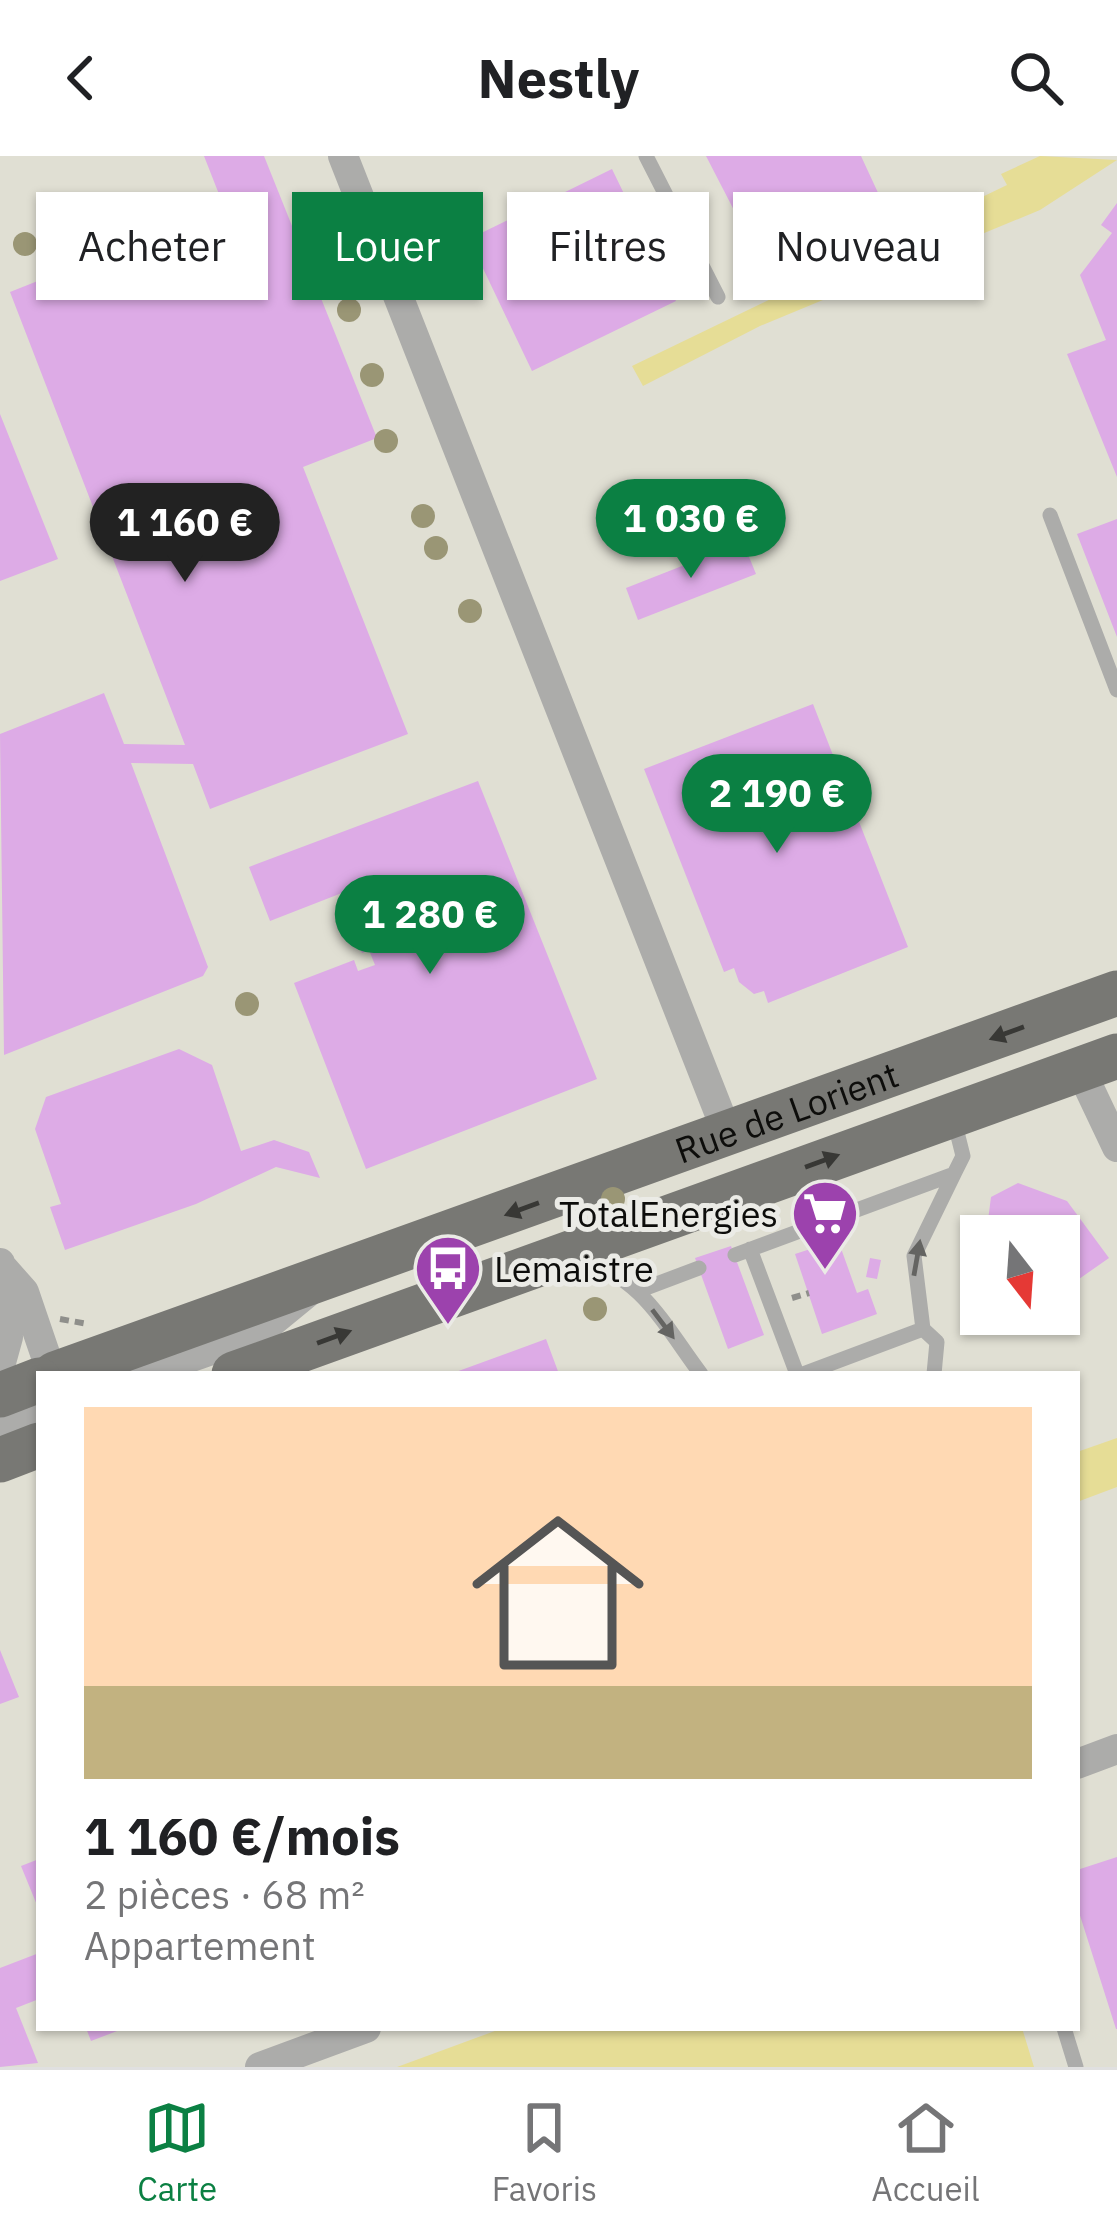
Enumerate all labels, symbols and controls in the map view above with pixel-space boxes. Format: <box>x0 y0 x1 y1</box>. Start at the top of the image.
text: Nestly <box>478 43 639 113</box>
icon: back <box>48 45 114 111</box>
icon: search <box>1003 45 1069 111</box>
chip: Acheter <box>36 192 268 300</box>
chip: Louer <box>292 192 483 300</box>
chip: Filtres <box>507 192 709 300</box>
chip: Nouveau <box>733 192 984 300</box>
pin: 1 030 € <box>580 479 802 581</box>
pin: 1 160 € <box>74 483 296 585</box>
text: 1 030 € <box>623 492 759 543</box>
text: 1 160 € <box>117 496 253 547</box>
pin: 2 190 € <box>666 754 888 856</box>
text: 2 190 € <box>709 767 845 818</box>
pin: 1 280 € <box>319 875 541 977</box>
text: 1 280 € <box>362 888 498 939</box>
one-way arrow <box>989 1025 1025 1044</box>
street label: Rue de Lorient <box>668 1050 904 1173</box>
one-way arrow <box>804 1151 840 1170</box>
supermarket icon: TotalEnergies <box>790 1178 860 1272</box>
place label: TotalEnergies <box>559 1190 778 1237</box>
one-way arrow <box>504 1201 540 1219</box>
north arrow <box>960 1215 1080 1335</box>
map controls <box>960 1215 1080 1335</box>
bus stop icon: Lemaistre <box>413 1233 483 1327</box>
one-way arrow <box>909 1239 927 1277</box>
place label: Lemaistre <box>494 1245 654 1292</box>
one-way arrow <box>650 1308 675 1340</box>
one-way arrow <box>317 1327 353 1346</box>
icon: home <box>450 1485 666 1701</box>
text: 1 160 €/mois <box>84 1803 400 1869</box>
text: 2 pièces · 68 m² <box>84 1869 365 1920</box>
text: Appartement <box>84 1920 316 1971</box>
tab: Carte <box>137 2095 217 2210</box>
tab: Favoris <box>492 2095 597 2210</box>
tab: Accueil <box>871 2095 980 2210</box>

